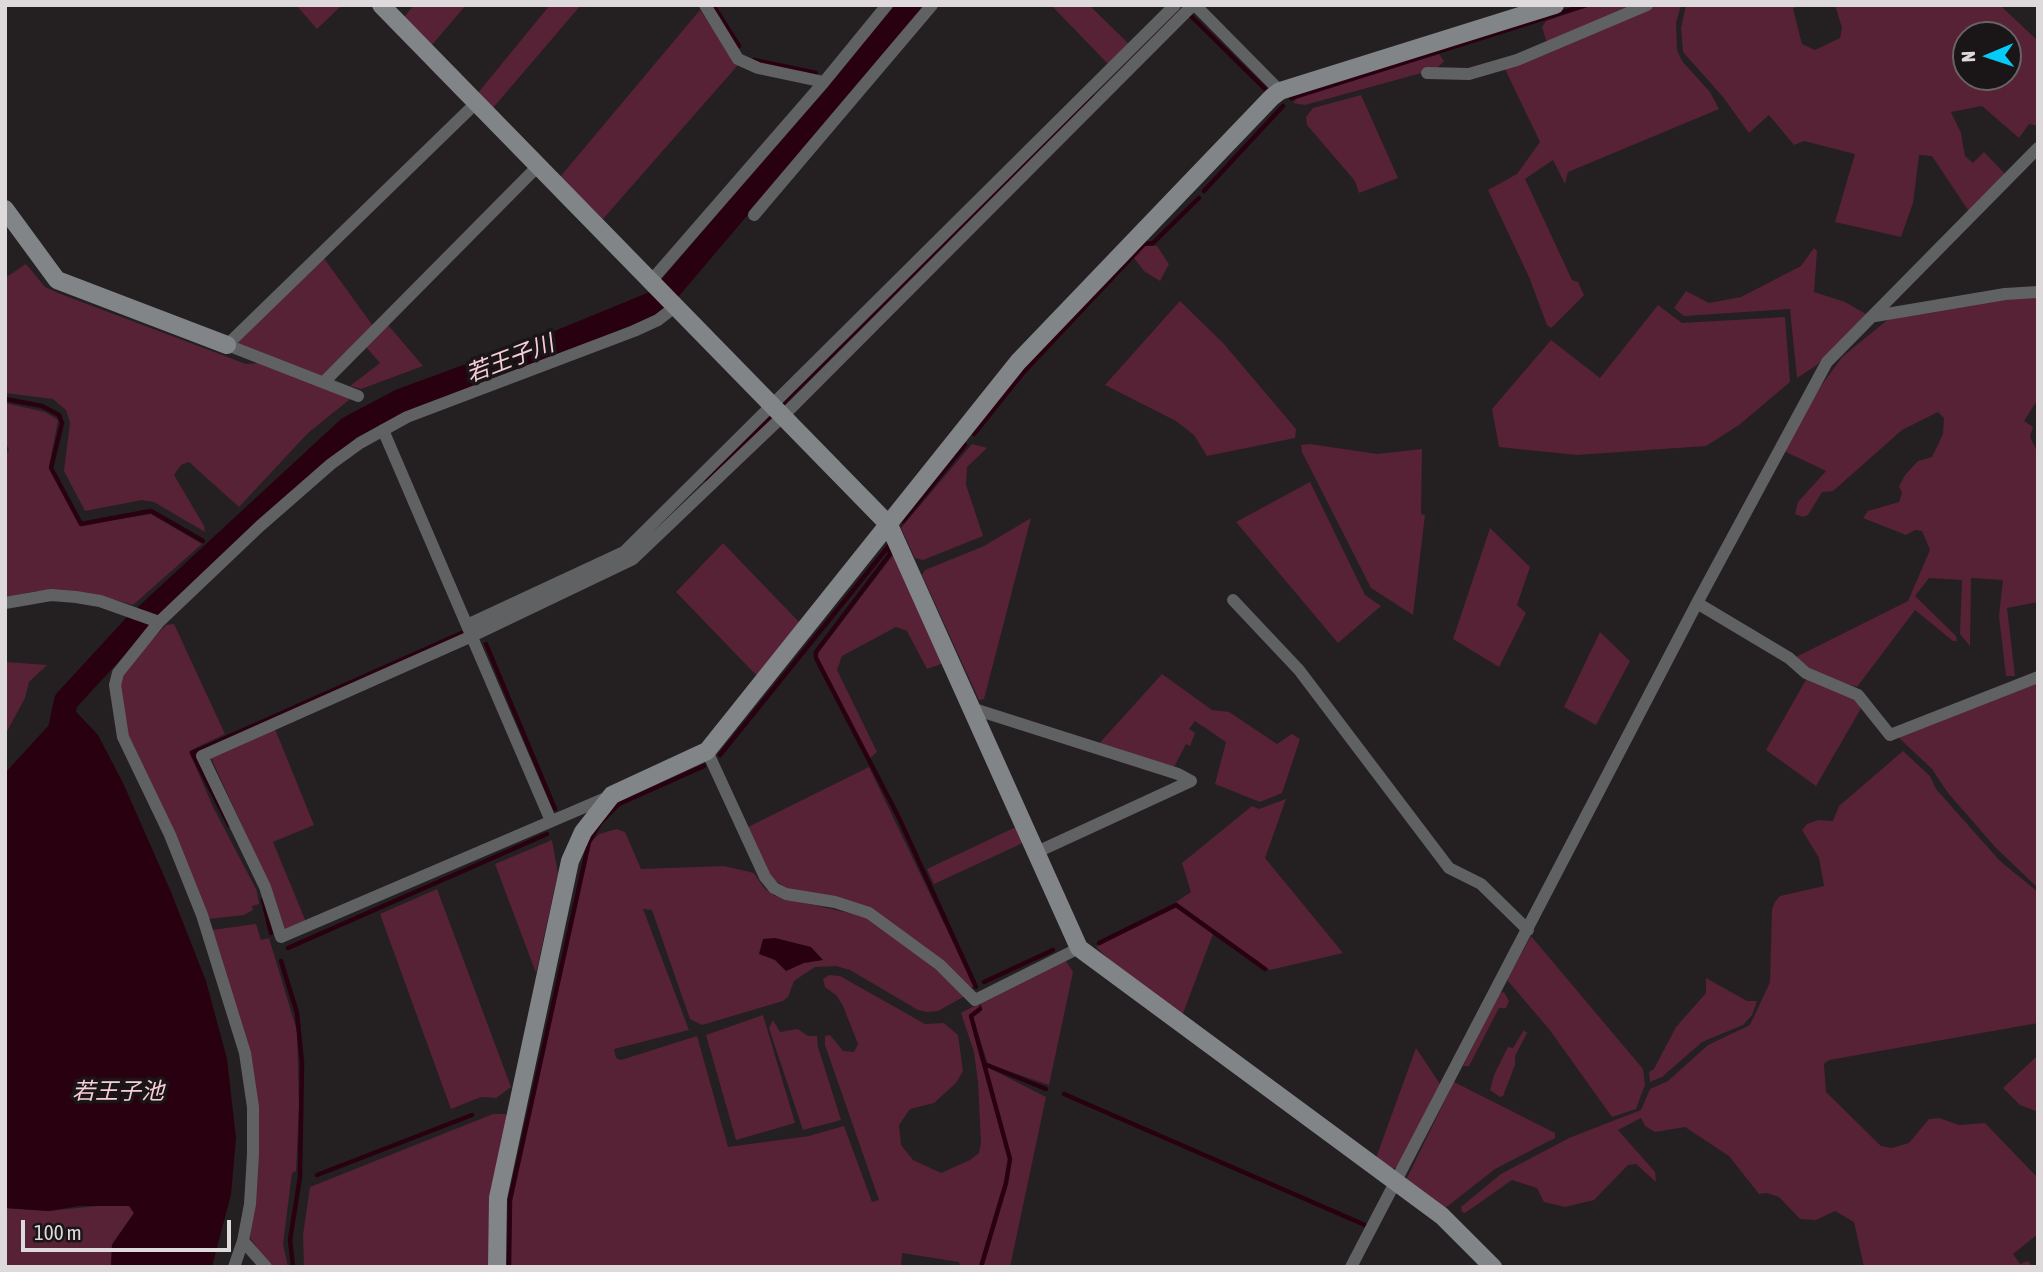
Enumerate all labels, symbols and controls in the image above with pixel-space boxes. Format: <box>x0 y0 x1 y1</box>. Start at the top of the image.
north arrow <box>1952 21 2022 91</box>
text: N <box>1957 51 1979 63</box>
water label: 若王子川 <box>462 330 558 388</box>
water label: 若王子池 <box>72 1078 164 1106</box>
scale bar <box>24 1206 234 1250</box>
text: 100 m <box>34 1220 82 1244</box>

